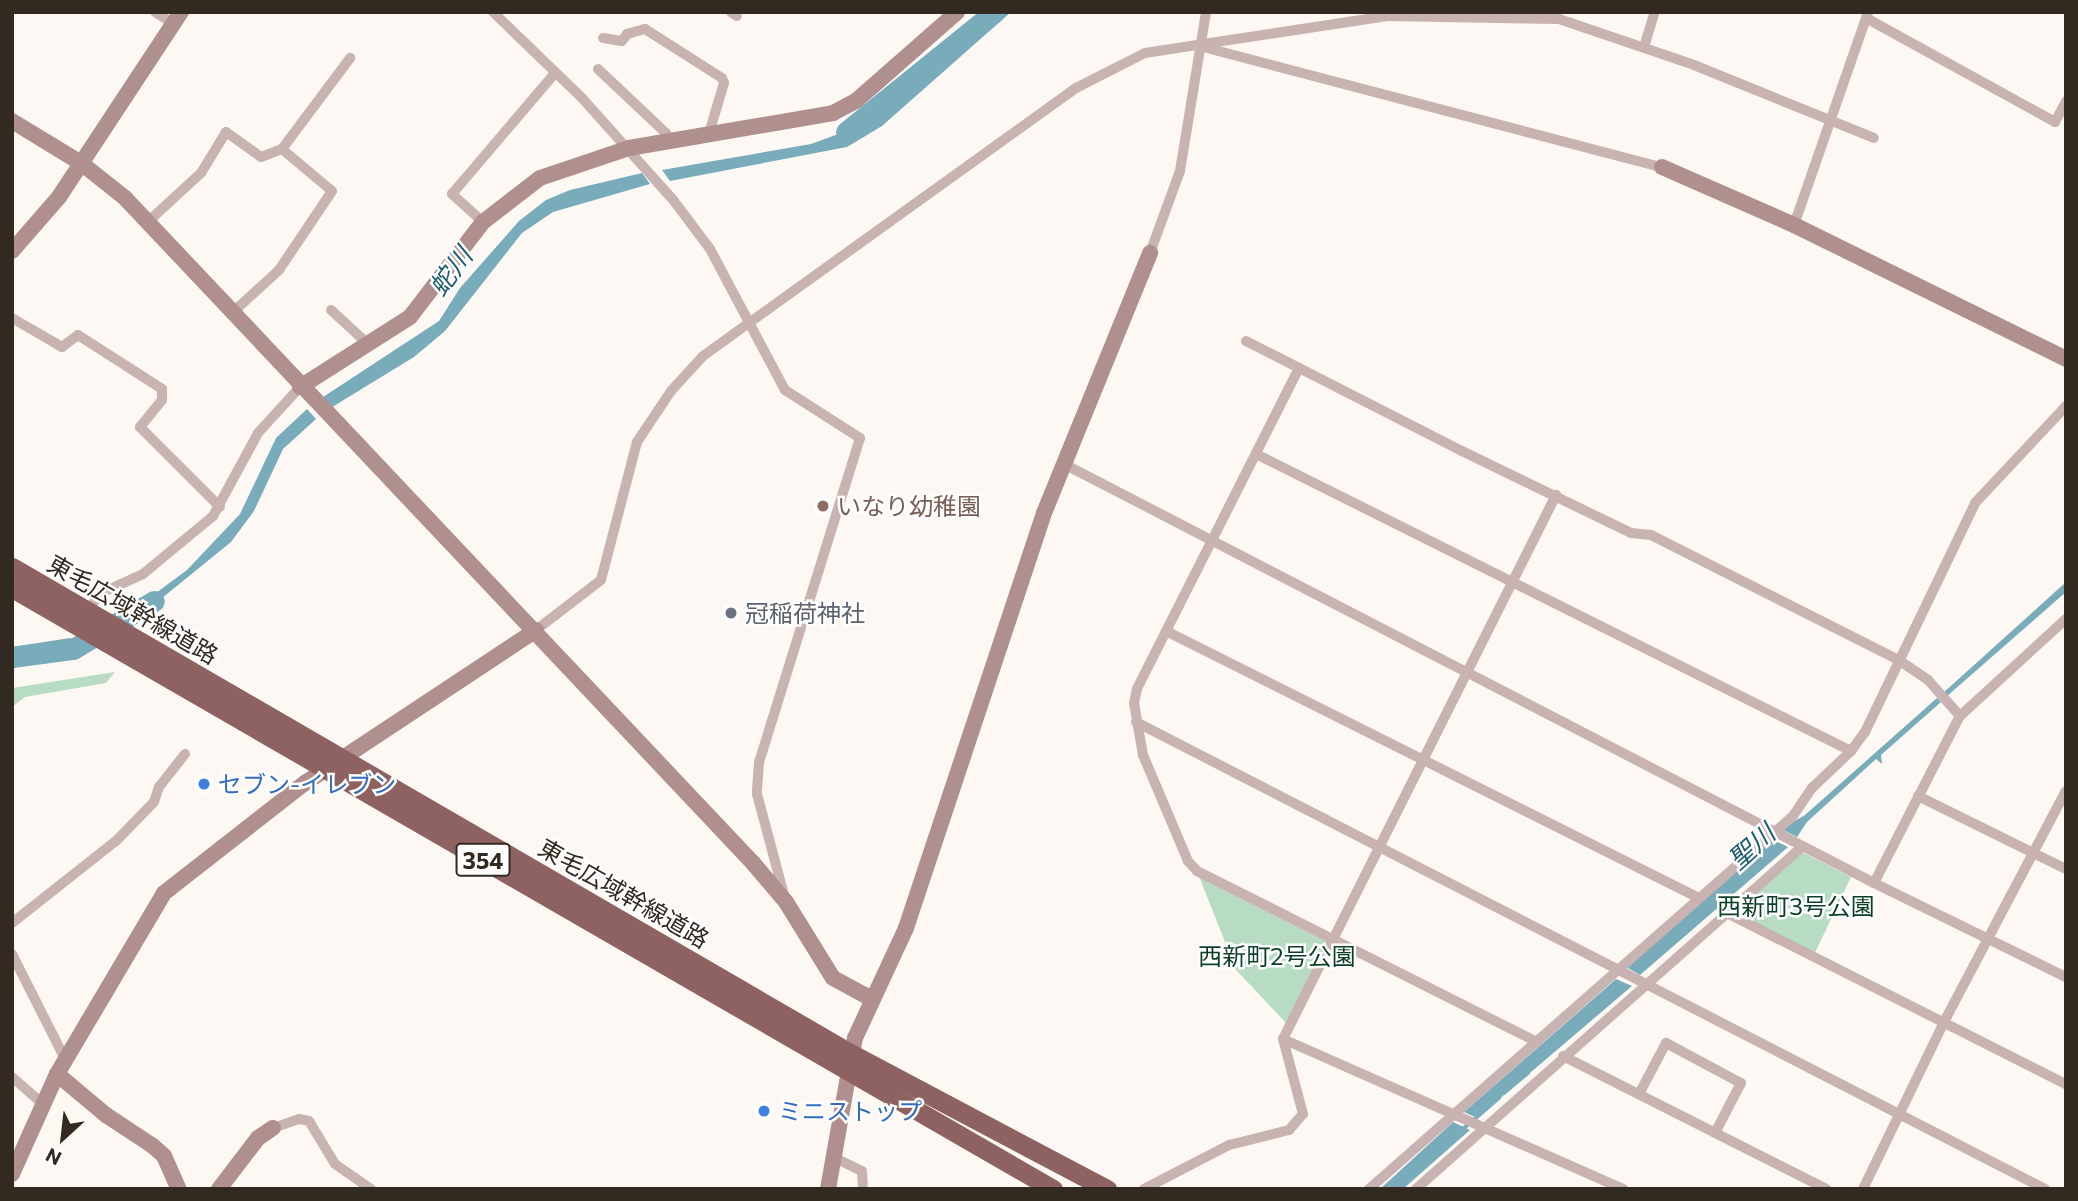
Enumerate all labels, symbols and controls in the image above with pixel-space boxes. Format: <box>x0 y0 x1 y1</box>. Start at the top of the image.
water label: 蛇川 <box>422 241 478 301</box>
place label: いなり幼稚園 <box>837 492 981 520</box>
marker: いなり幼稚園 <box>815 498 831 514</box>
street label: 東毛広域幹線道路 <box>43 549 223 669</box>
place label: 冠稲荷神社 <box>745 599 865 627</box>
marker: 冠稲荷神社 <box>723 605 739 621</box>
place label: セブン-イレブン <box>218 770 396 798</box>
marker: セブン-イレブン <box>196 776 212 792</box>
water label: 聖川 <box>1721 817 1781 875</box>
street label: 東毛広域幹線道路 <box>534 833 714 953</box>
road number: 354 <box>455 840 511 880</box>
park label: 西新町3号公園 <box>1717 892 1875 920</box>
park label: 西新町2号公園 <box>1198 942 1356 970</box>
place label: ミニストップ <box>778 1097 922 1125</box>
north arrow <box>28 1103 98 1173</box>
marker: ミニストップ <box>756 1103 772 1119</box>
text: N <box>42 1144 65 1171</box>

